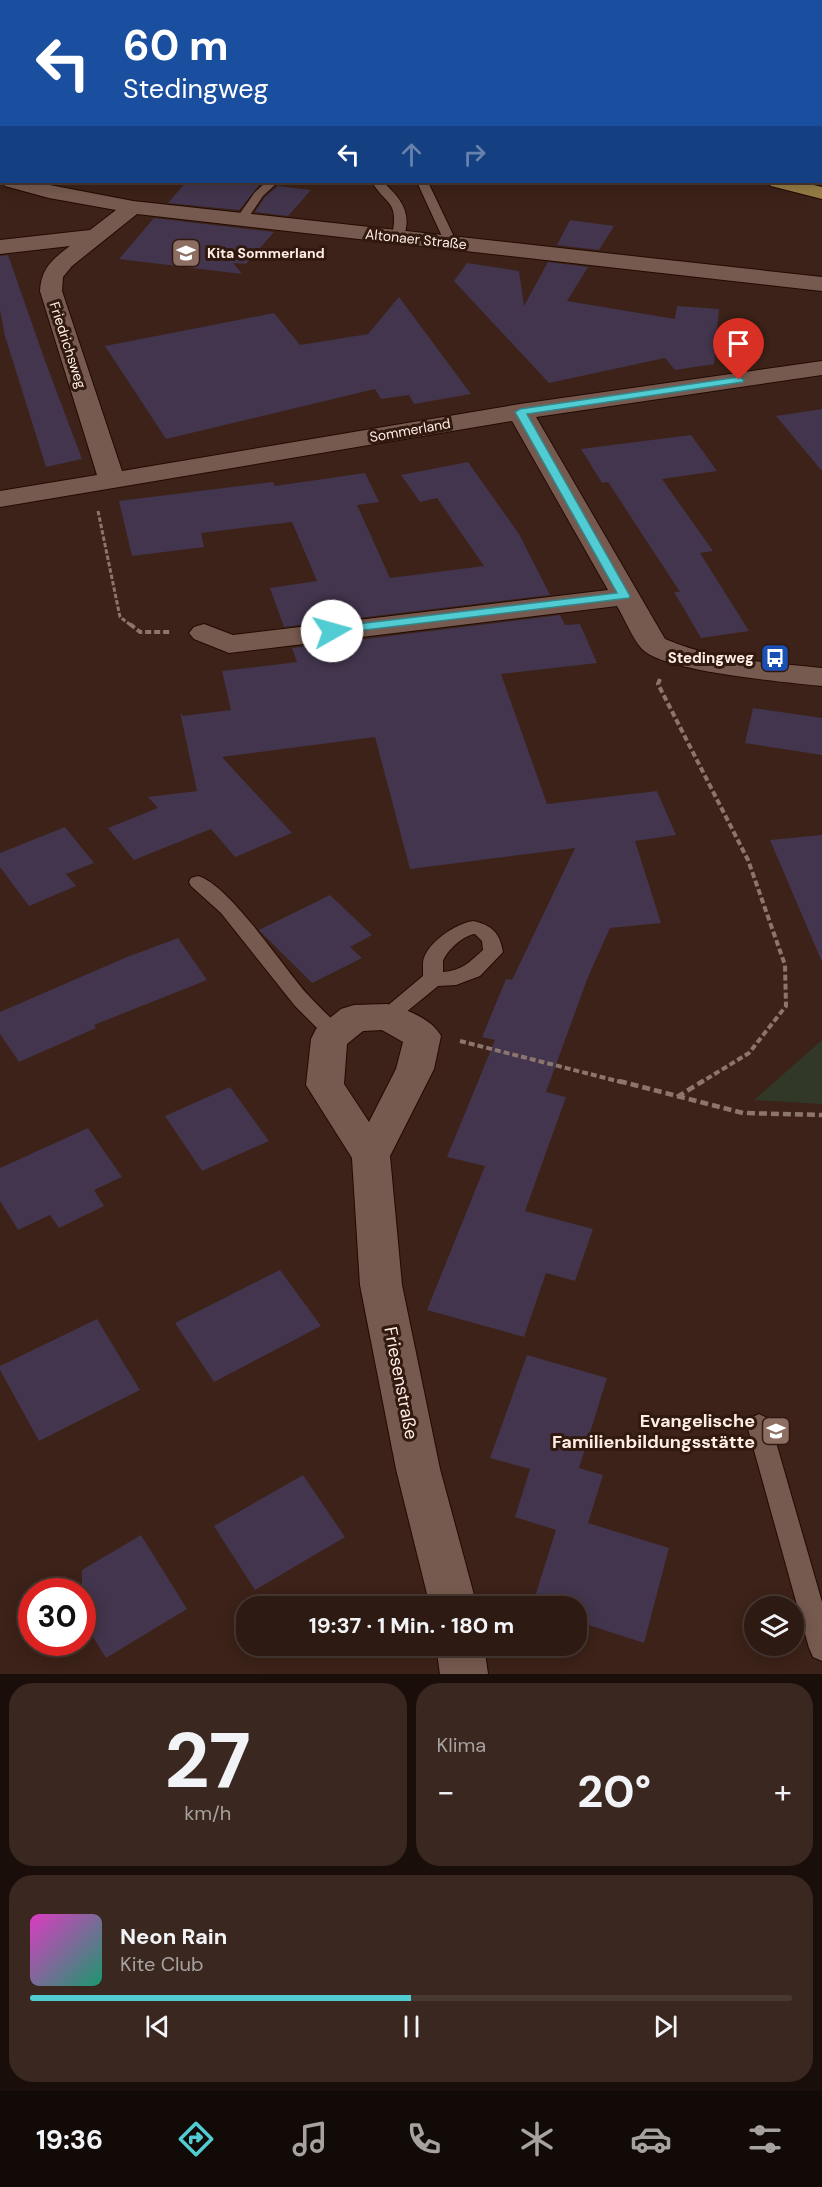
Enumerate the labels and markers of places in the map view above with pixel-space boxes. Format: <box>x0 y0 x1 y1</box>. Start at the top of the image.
school or university icon: Kita Sommerland <box>170 237 202 269</box>
place label: Kita Sommerland <box>207 244 325 262</box>
pin <box>713 318 764 380</box>
bus stop icon: Stedingweg <box>759 642 791 674</box>
place label: Stedingweg <box>668 648 754 668</box>
place label: Evangelische Familienbildungsstätte <box>552 1409 755 1454</box>
school or university icon: Evangelische Familienbildungsstätte <box>760 1415 792 1447</box>

